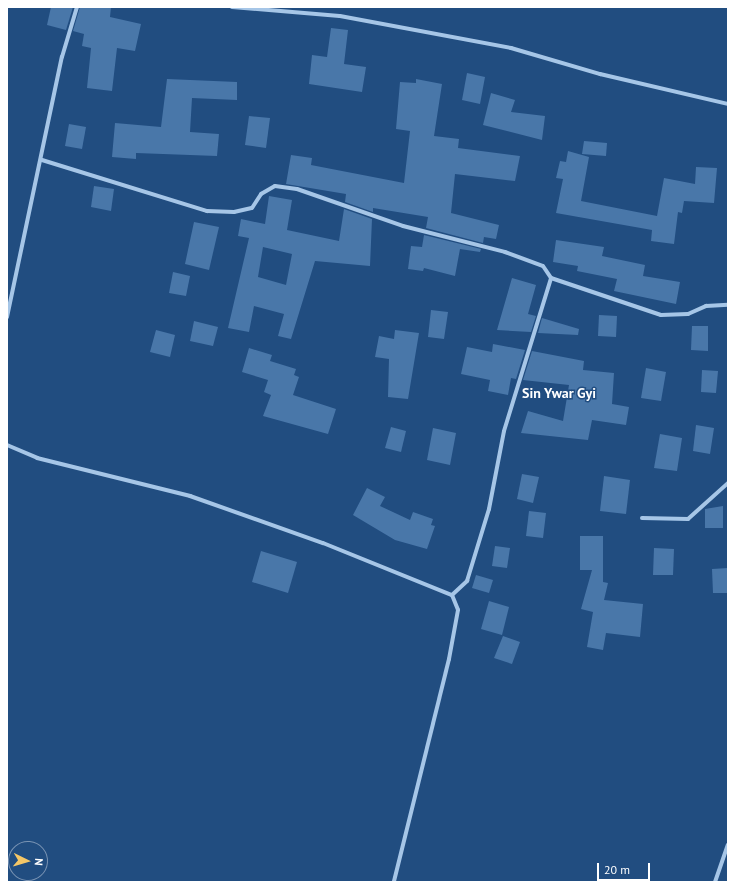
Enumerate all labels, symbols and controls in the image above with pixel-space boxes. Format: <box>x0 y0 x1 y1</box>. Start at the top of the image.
district label: Sin Ywar Gyi <box>522 385 596 401</box>
north arrow <box>8 841 48 881</box>
scale bar <box>599 855 652 881</box>
text: N <box>32 858 46 866</box>
text: 20 m <box>604 862 630 877</box>

